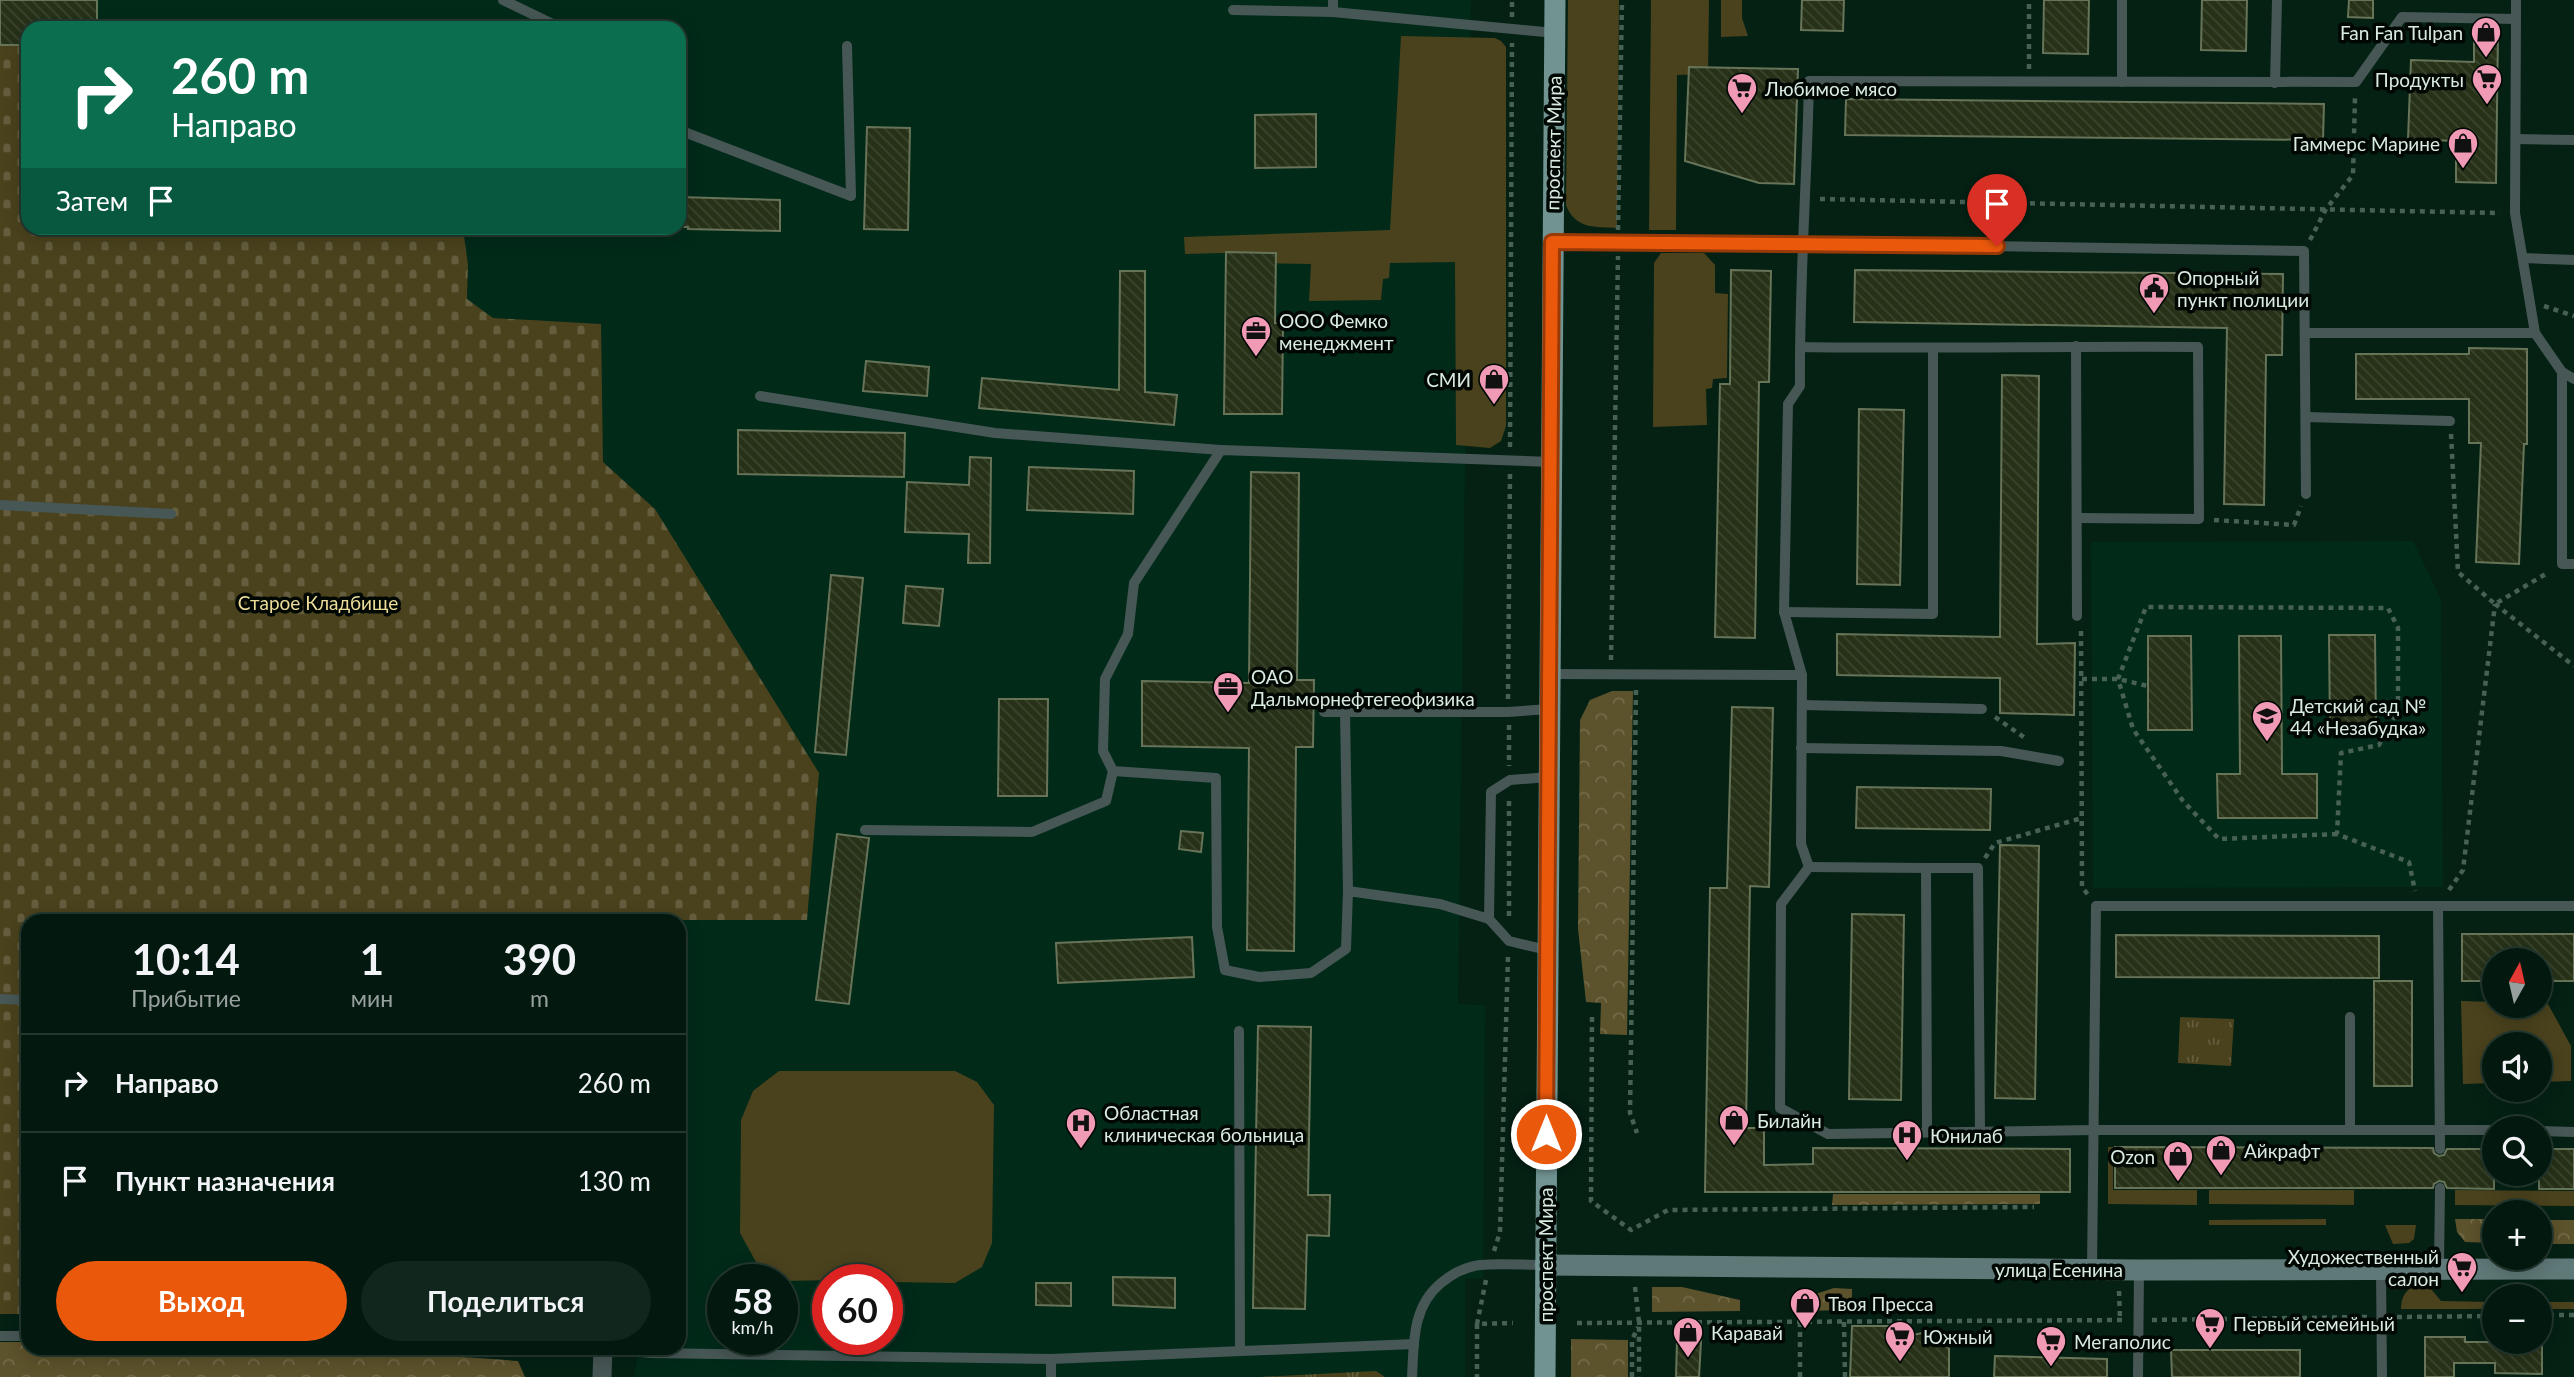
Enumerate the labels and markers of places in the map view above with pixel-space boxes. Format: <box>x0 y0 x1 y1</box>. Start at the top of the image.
shop icon: Fan Fan Tulpan <box>2469 15 2503 59</box>
place label: Fan Fan Tulpan <box>2340 21 2463 44</box>
supermarket icon: Продукты <box>2470 62 2504 106</box>
place label: Продукты <box>2375 68 2464 91</box>
supermarket icon: Любимое мясо <box>1725 71 1759 115</box>
place label: Любимое мясо <box>1764 77 1897 100</box>
shop icon: Гаммерс Марине <box>2446 126 2480 170</box>
place label: Гаммерс Марине <box>2293 132 2440 155</box>
pin <box>1967 174 2027 246</box>
place label: Опорный пункт полиции <box>2177 266 2309 311</box>
public building icon: Опорный пункт полиции <box>2137 271 2171 315</box>
place label: ООО Фемко менеджмент <box>1279 309 1394 354</box>
office icon: ООО Фемко менеджмент <box>1239 314 1273 358</box>
shop icon: СМИ <box>1477 362 1511 406</box>
place label: СМИ <box>1426 368 1471 391</box>
place label: ОАО Дальморнефтегеофизика <box>1251 665 1475 710</box>
office icon: ОАО Дальморнефтегеофизика <box>1211 670 1245 714</box>
place label: Детский сад № 44 «Незабудка» <box>2290 694 2426 739</box>
school or university icon: Детский сад № 44 «Незабудка» <box>2250 699 2284 743</box>
place label: Областная клиническая больница <box>1104 1101 1304 1146</box>
shop icon: Билайн <box>1717 1103 1751 1147</box>
hospital icon: Областная клиническая больница <box>1064 1106 1098 1150</box>
place label: Билайн <box>1757 1109 1822 1132</box>
hospital icon: Юнилаб <box>1890 1118 1924 1162</box>
place label: Юнилаб <box>1930 1124 2003 1147</box>
shop icon: Айкрафт <box>2204 1133 2238 1177</box>
shop icon: Ozon <box>2161 1139 2195 1183</box>
place label: Айкрафт <box>2244 1139 2321 1162</box>
place label: Ozon <box>2110 1145 2155 1168</box>
place label: Художественный салон <box>2288 1245 2439 1290</box>
supermarket icon: Художественный салон <box>2445 1250 2479 1294</box>
shop icon: Твоя Пресса <box>1788 1286 1822 1330</box>
place label: Твоя Пресса <box>1828 1292 1933 1315</box>
supermarket icon: Первый семейный <box>2193 1306 2227 1350</box>
place label: Первый семейный <box>2233 1312 2395 1335</box>
shop icon: Каравай <box>1671 1315 1705 1359</box>
supermarket icon: Южный <box>1883 1319 1917 1363</box>
place label: Каравай <box>1711 1321 1783 1344</box>
supermarket icon: Мегаполис <box>2034 1324 2068 1368</box>
place label: Южный <box>1923 1325 1993 1348</box>
place label: Мегаполис <box>2074 1330 2171 1353</box>

